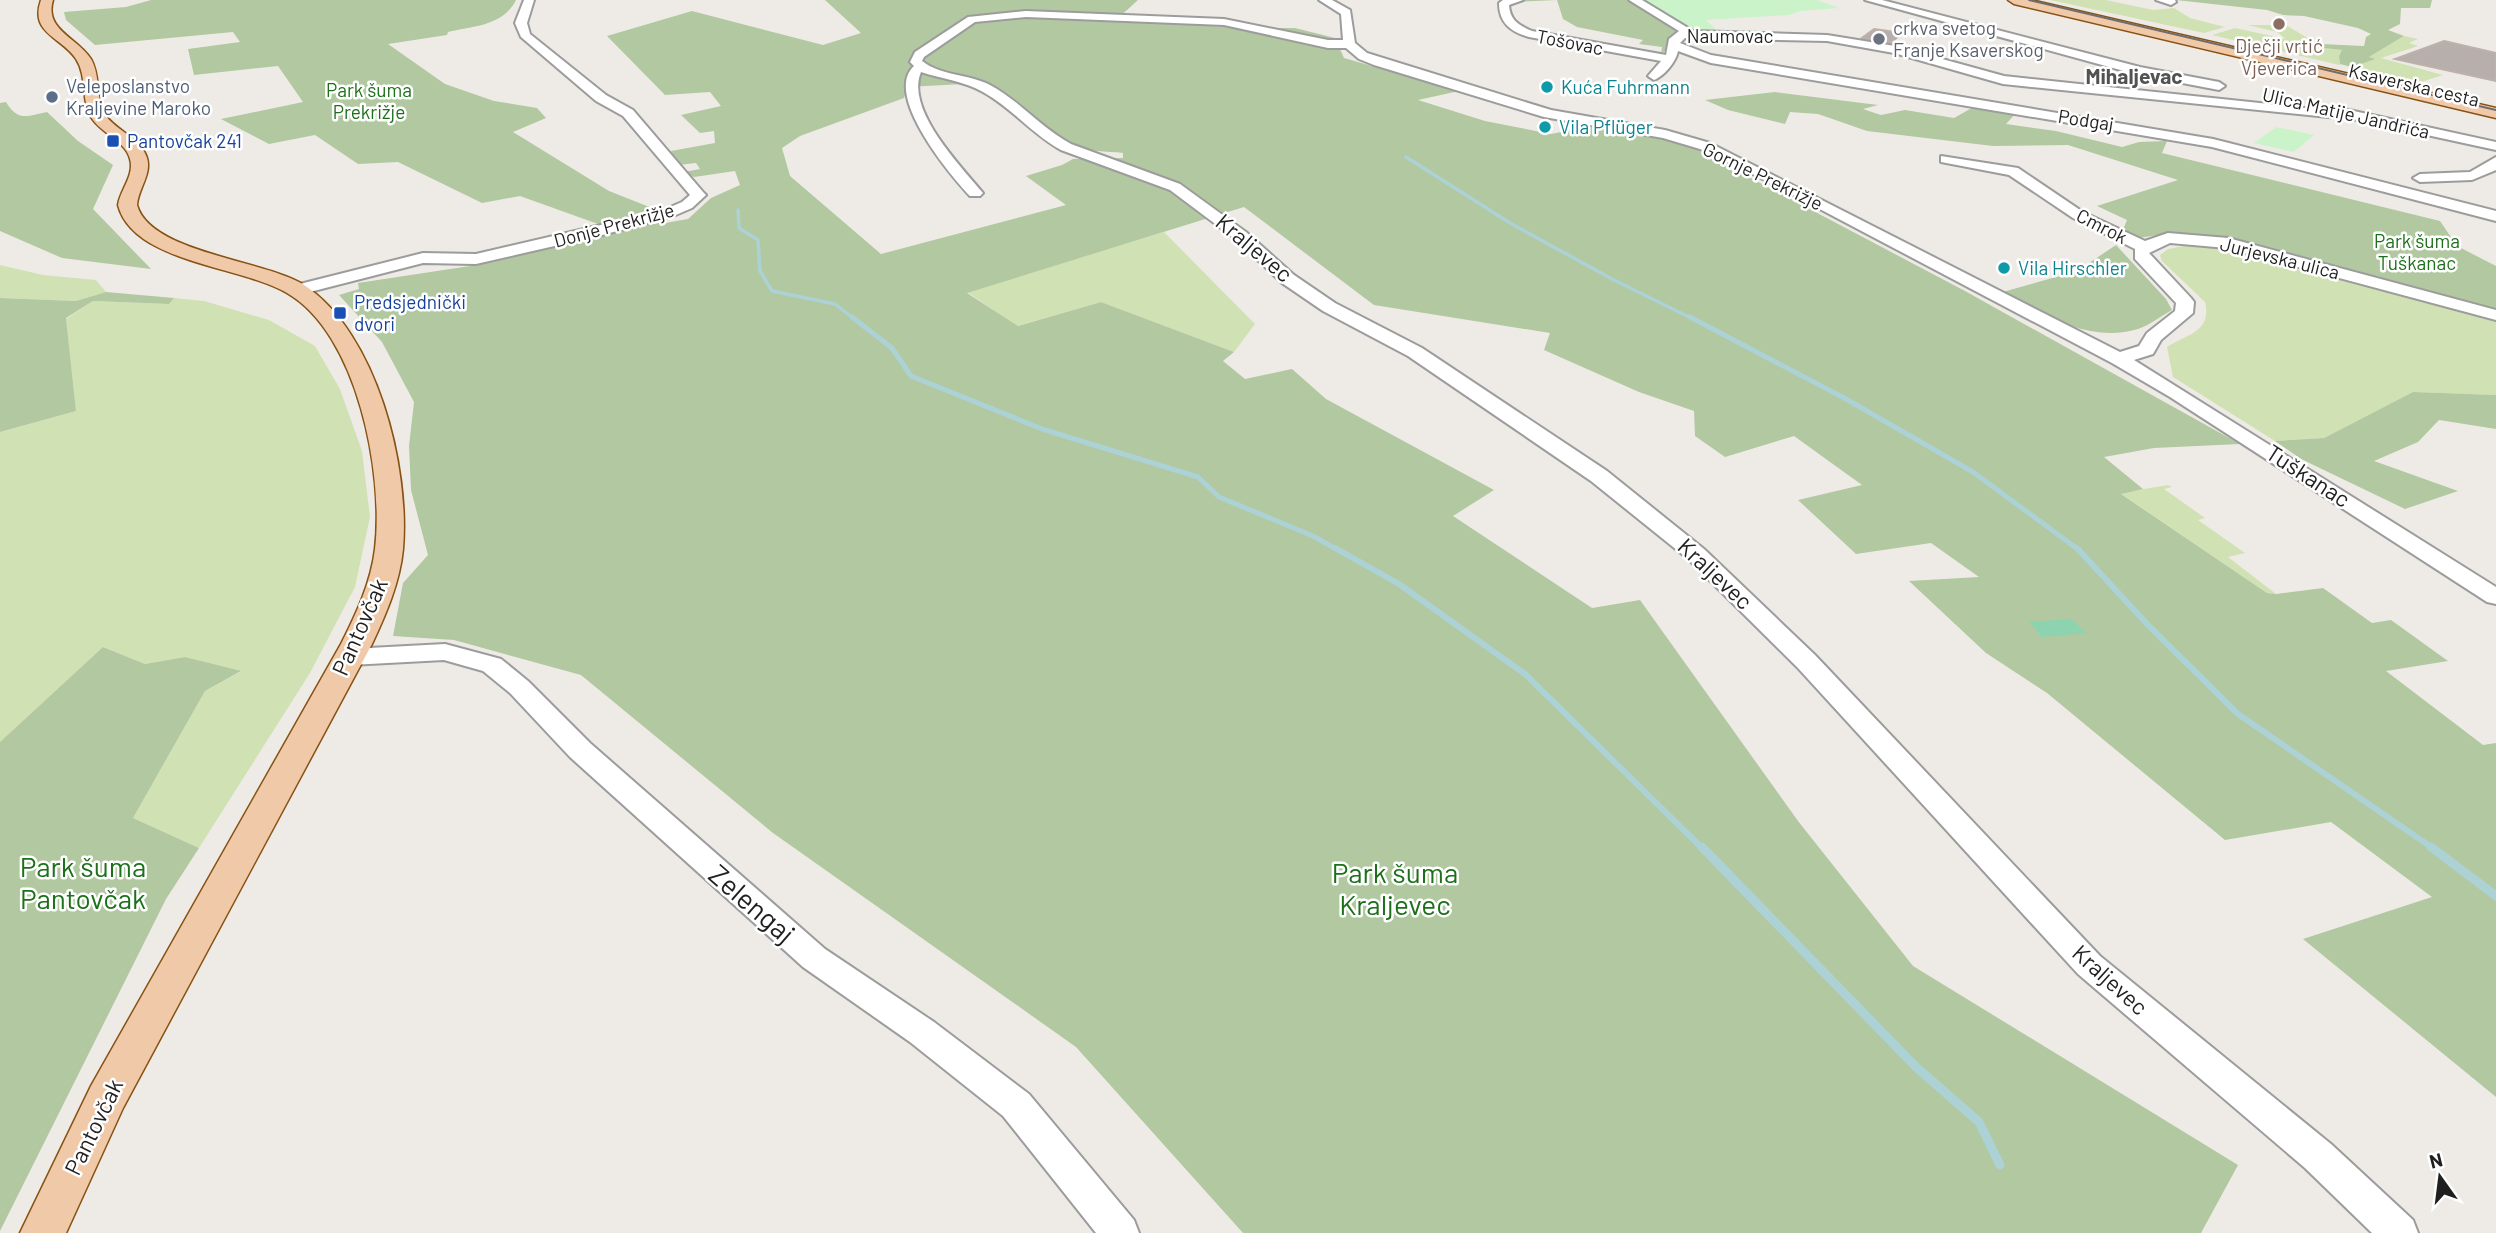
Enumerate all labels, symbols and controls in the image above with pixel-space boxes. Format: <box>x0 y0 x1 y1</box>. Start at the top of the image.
place label: crkva svetog Franje Ksaverskog <box>1893 16 2044 61</box>
marker: Dječji vrtić Vjeverica <box>2271 16 2287 32</box>
street label: Tošovac <box>1535 24 1605 59</box>
street label: Naumovac <box>1687 24 1773 47</box>
marker: crkva svetog Franje Ksaverskog <box>1871 31 1887 47</box>
place label: Dječji vrtić Vjeverica <box>2235 34 2323 79</box>
street label: Ksaverska cesta <box>2347 58 2482 111</box>
district label: Mihaljevac <box>2086 63 2183 88</box>
place label: Veleposlanstvo Kraljevine Maroko <box>66 74 211 119</box>
place label: Kuća Fuhrmann <box>1561 75 1690 98</box>
park label: Park šuma Prekrižje <box>326 78 412 123</box>
marker: Kuća Fuhrmann <box>1539 79 1555 95</box>
street label: Ulica Matije Jandrića <box>2260 82 2432 143</box>
marker: Veleposlanstvo Kraljevine Maroko <box>44 89 60 105</box>
street label: Podgaj <box>2057 104 2116 135</box>
place label: Vila Pflüger <box>1559 115 1653 138</box>
marker: Vila Pflüger <box>1537 119 1553 135</box>
place label: Pantovčak 241 <box>127 129 242 152</box>
marker: Pantovčak 241 <box>105 133 121 149</box>
street label: Gornje Prekrižje <box>1700 137 1827 214</box>
street label: Donje Prekrižje <box>551 197 677 252</box>
street label: Cmrok <box>2073 203 2131 248</box>
street label: Kraljevec <box>1210 207 1299 287</box>
park label: Park šuma Tuškanac <box>2374 229 2460 274</box>
street label: Jurjevska ulica <box>2218 232 2342 283</box>
place label: Vila Hirschler <box>2018 256 2127 279</box>
marker: Vila Hirschler <box>1996 260 2012 276</box>
place label: Predsjednički dvori <box>354 290 466 335</box>
marker: Predsjednički dvori <box>332 305 348 321</box>
street label: Tuškanac <box>2261 438 2356 513</box>
street label: Kraljevec <box>1673 532 1759 615</box>
street label: Pantovčak <box>325 574 393 680</box>
park label: Park šuma Pantovčak <box>20 849 146 915</box>
park label: Park šuma Kraljevec <box>1332 855 1458 921</box>
street label: Zelengaj <box>703 857 803 950</box>
street label: Kraljevec <box>2067 938 2154 1020</box>
street label: Pantovčak <box>58 1074 128 1179</box>
north arrow <box>2405 1142 2475 1212</box>
text: N <box>2427 1147 2445 1173</box>

